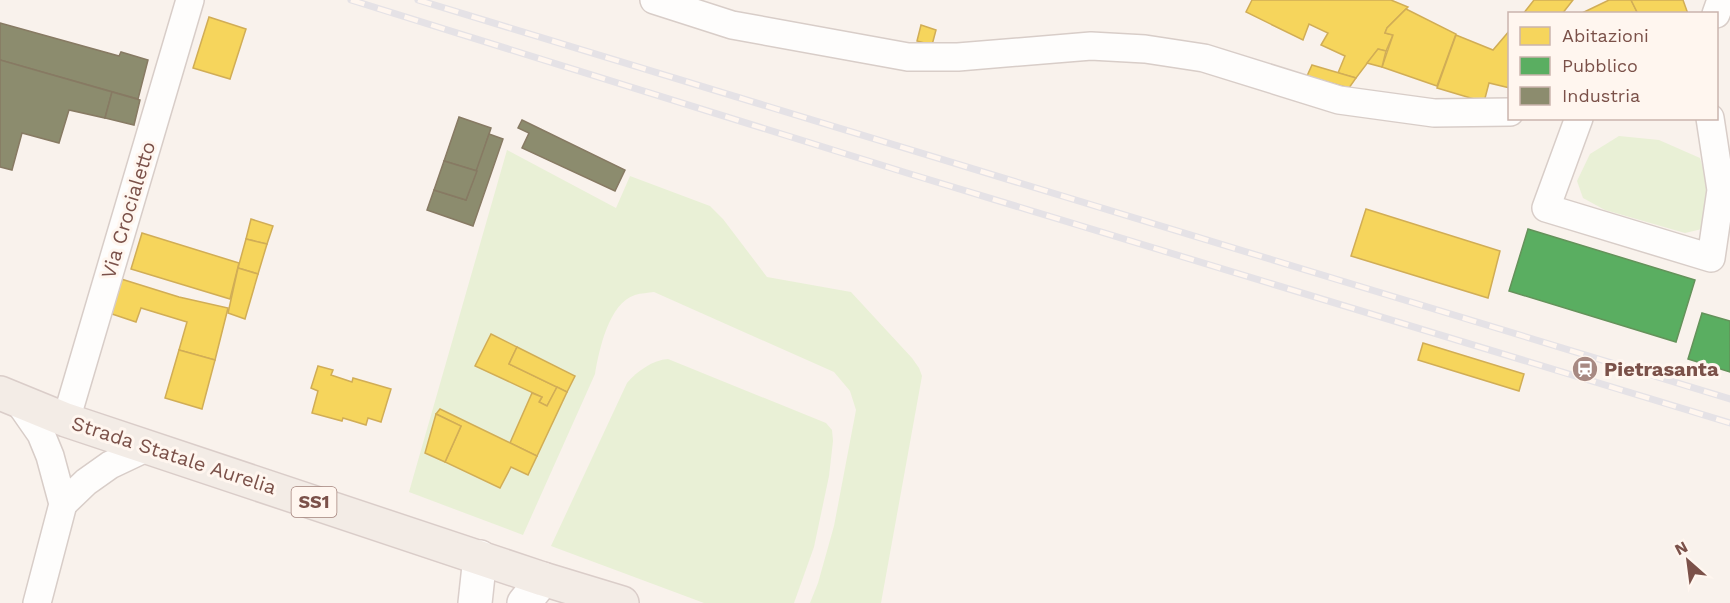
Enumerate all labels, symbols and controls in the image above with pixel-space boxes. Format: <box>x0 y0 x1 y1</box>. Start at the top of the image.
legend <box>1508 12 1718 120</box>
text: Abitazioni <box>1562 25 1649 46</box>
text: Pubblico <box>1562 55 1638 76</box>
text: Industria <box>1562 85 1640 106</box>
street label: Via Crocialetto <box>96 138 160 282</box>
station icon: Pietrasanta <box>1570 354 1600 384</box>
place label: Pietrasanta <box>1604 357 1719 381</box>
street label: Strada Statale Aurelia <box>69 411 279 499</box>
road number: SS1 <box>292 487 336 517</box>
north arrow <box>1658 531 1718 591</box>
text: N <box>1671 537 1691 559</box>

